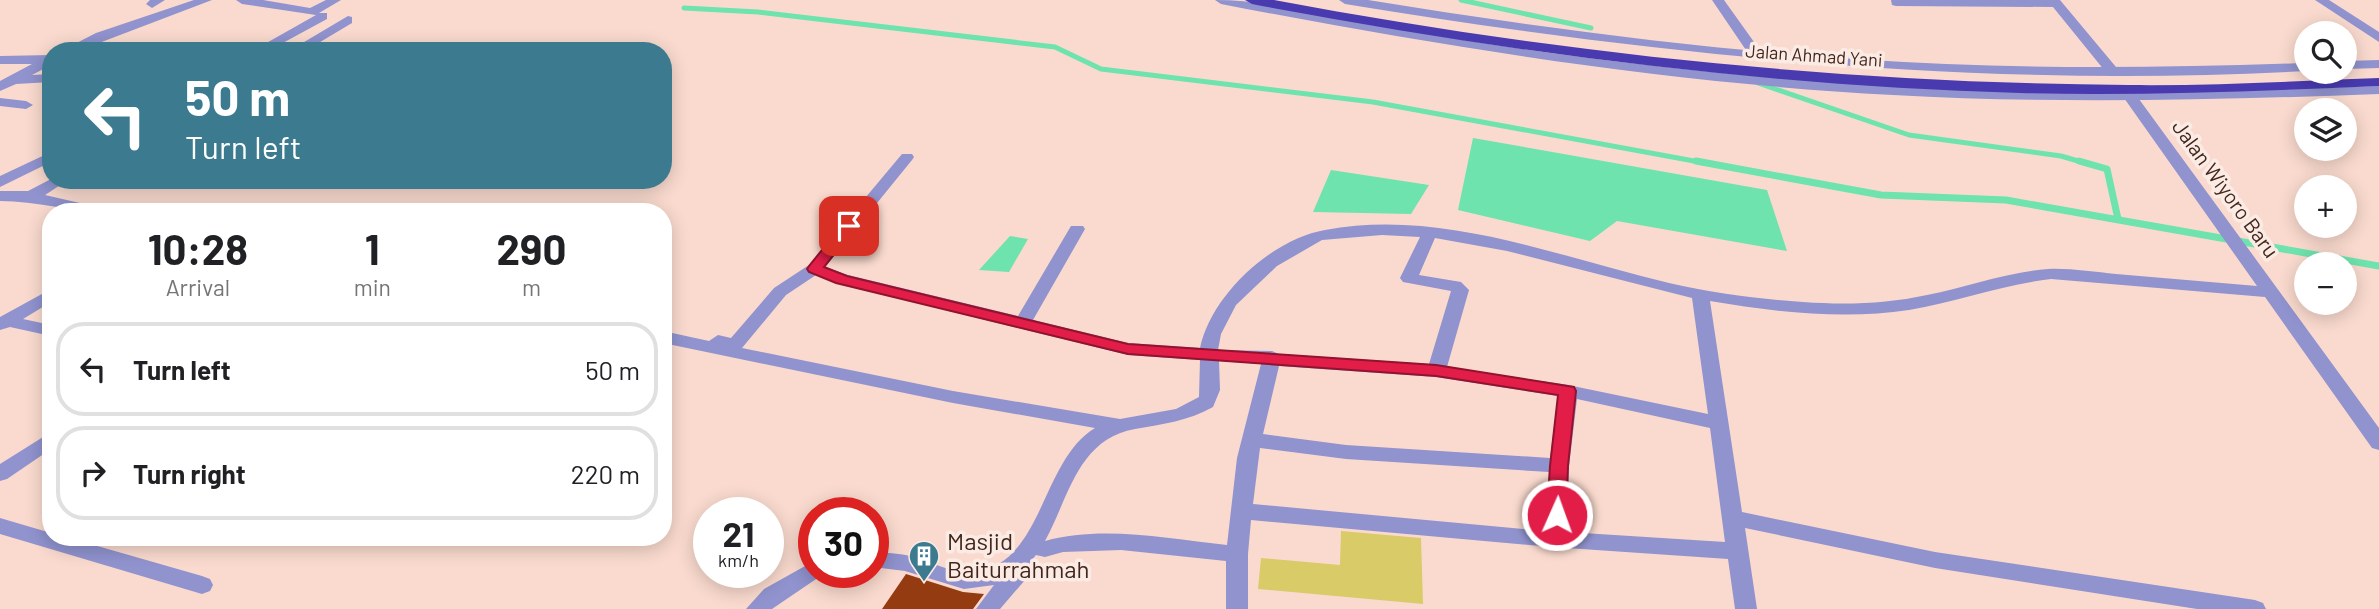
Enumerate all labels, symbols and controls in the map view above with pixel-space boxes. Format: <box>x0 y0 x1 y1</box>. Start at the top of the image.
map controls <box>2294 21 2357 315</box>
button: search <box>2294 21 2357 84</box>
street label: Jalan Ahmad Yani <box>1745 39 1883 71</box>
text: 50 m <box>185 67 290 126</box>
icon: left <box>70 70 161 161</box>
button: layers <box>2294 98 2357 161</box>
street label: Jalan Wiyoro Baru <box>2168 114 2285 262</box>
text: Turn left <box>185 127 302 165</box>
button: + <box>2294 175 2357 238</box>
pin <box>819 196 879 256</box>
icon: arrive <box>830 207 868 245</box>
text: 10:28 <box>148 223 248 273</box>
text: 1 <box>365 223 380 273</box>
text: 290 <box>497 223 566 273</box>
button: − <box>2294 252 2357 315</box>
text: Arrival <box>166 273 230 301</box>
text: min <box>354 273 391 301</box>
text: m <box>522 273 541 301</box>
icon: left <box>74 350 112 388</box>
text: Turn left <box>133 354 231 385</box>
text: 50 m <box>585 354 640 385</box>
icon: right <box>74 454 112 492</box>
text: Turn right <box>133 458 246 489</box>
text: 220 m <box>571 458 640 489</box>
position arrow <box>1520 478 1594 552</box>
speed limit sign: 30 <box>798 497 889 588</box>
text: 21 <box>723 512 754 554</box>
place label: Masjid Baiturrahmah <box>947 526 1090 583</box>
building icon: Masjid Baiturrahmah <box>907 539 941 583</box>
text: km/h <box>718 549 759 571</box>

